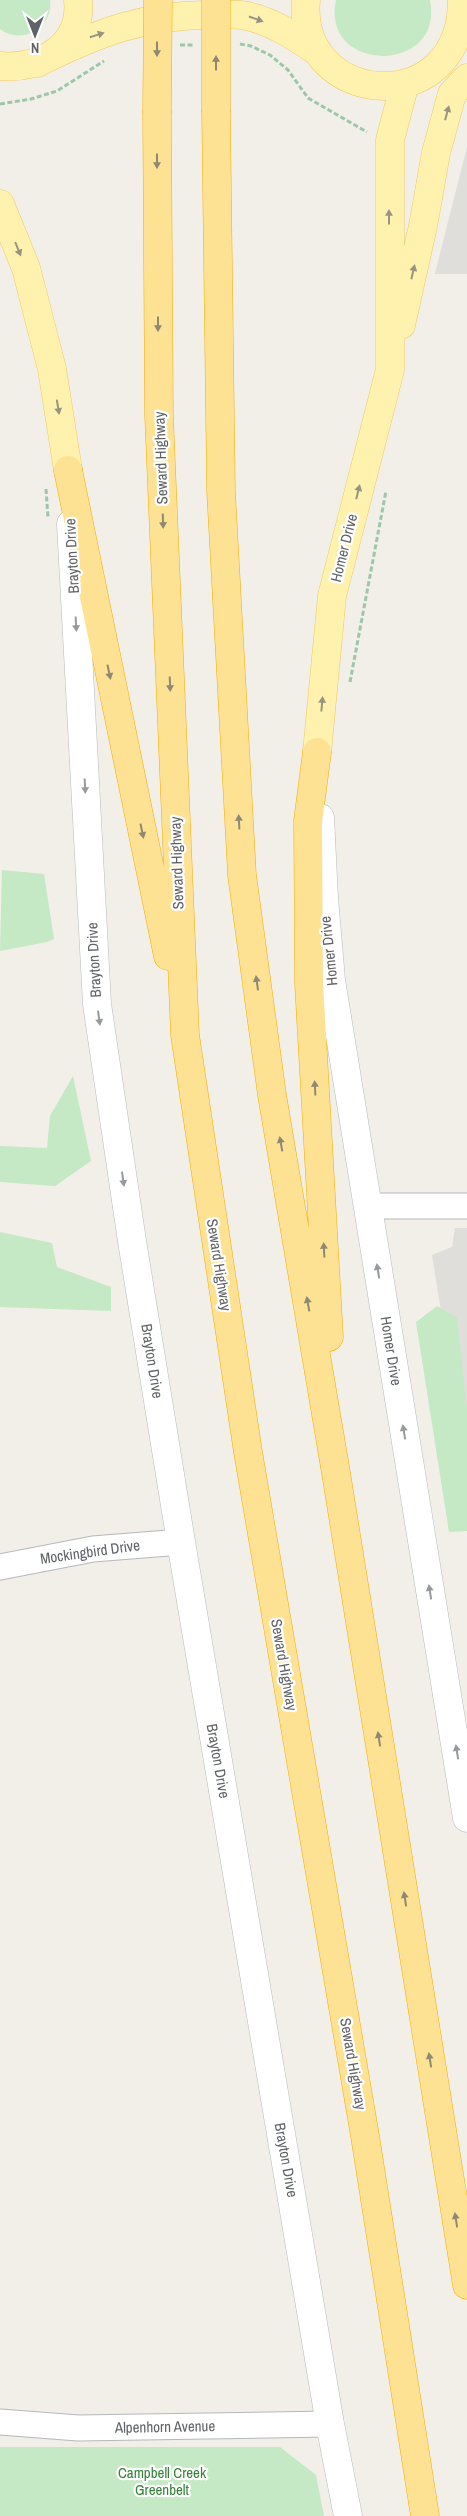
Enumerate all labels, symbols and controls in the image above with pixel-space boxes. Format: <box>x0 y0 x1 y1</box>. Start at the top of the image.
north arrow <box>10 10 60 60</box>
one-way arrow <box>249 16 264 23</box>
one-way arrow <box>90 31 105 39</box>
text: N <box>31 39 39 57</box>
one-way arrow <box>153 41 161 57</box>
one-way arrow <box>212 55 220 71</box>
one-way arrow <box>443 105 451 120</box>
one-way arrow <box>153 154 161 170</box>
one-way arrow <box>385 208 393 224</box>
one-way arrow <box>14 242 22 257</box>
one-way arrow <box>409 264 417 279</box>
one-way arrow <box>154 316 162 332</box>
one-way arrow <box>54 399 62 415</box>
street label: Seward Highway <box>148 410 173 505</box>
one-way arrow <box>354 485 362 500</box>
street label: Homer Drive <box>325 511 362 584</box>
one-way arrow <box>159 514 167 530</box>
street label: Brayton Drive <box>59 518 84 594</box>
one-way arrow <box>73 616 81 632</box>
one-way arrow <box>106 665 114 681</box>
one-way arrow <box>166 676 174 692</box>
one-way arrow <box>318 695 326 711</box>
one-way arrow <box>81 778 89 794</box>
one-way arrow <box>234 814 242 830</box>
street label: Seward Highway <box>164 815 189 910</box>
one-way arrow <box>139 824 147 840</box>
street label: Homer Drive <box>314 915 343 987</box>
street label: Brayton Drive <box>81 922 106 998</box>
one-way arrow <box>253 975 261 991</box>
one-way arrow <box>95 1010 103 1026</box>
one-way arrow <box>310 1079 318 1095</box>
one-way arrow <box>276 1136 284 1152</box>
one-way arrow <box>119 1171 127 1187</box>
street label: Seward Highway <box>202 1217 237 1313</box>
one-way arrow <box>319 1242 327 1258</box>
one-way arrow <box>373 1263 381 1279</box>
one-way arrow <box>303 1296 311 1312</box>
street label: Homer Drive <box>376 1315 407 1387</box>
street label: Brayton Drive <box>136 1322 169 1400</box>
one-way arrow <box>400 1423 408 1439</box>
street label: Mockingbird Drive <box>39 1534 141 1569</box>
one-way arrow <box>426 1584 434 1600</box>
street label: Seward Highway <box>266 1617 303 1713</box>
street label: Brayton Drive <box>202 1722 235 1800</box>
one-way arrow <box>374 1730 382 1746</box>
one-way arrow <box>452 1744 460 1760</box>
one-way arrow <box>400 1891 408 1907</box>
street label: Seward Highway <box>335 2016 372 2112</box>
one-way arrow <box>426 2051 434 2067</box>
street label: Brayton Drive <box>270 2121 303 2199</box>
one-way arrow <box>452 2212 460 2228</box>
street label: Alpenhorn Avenue <box>114 2415 215 2438</box>
park label: Campbell Creek Greenbelt <box>118 2462 207 2500</box>

